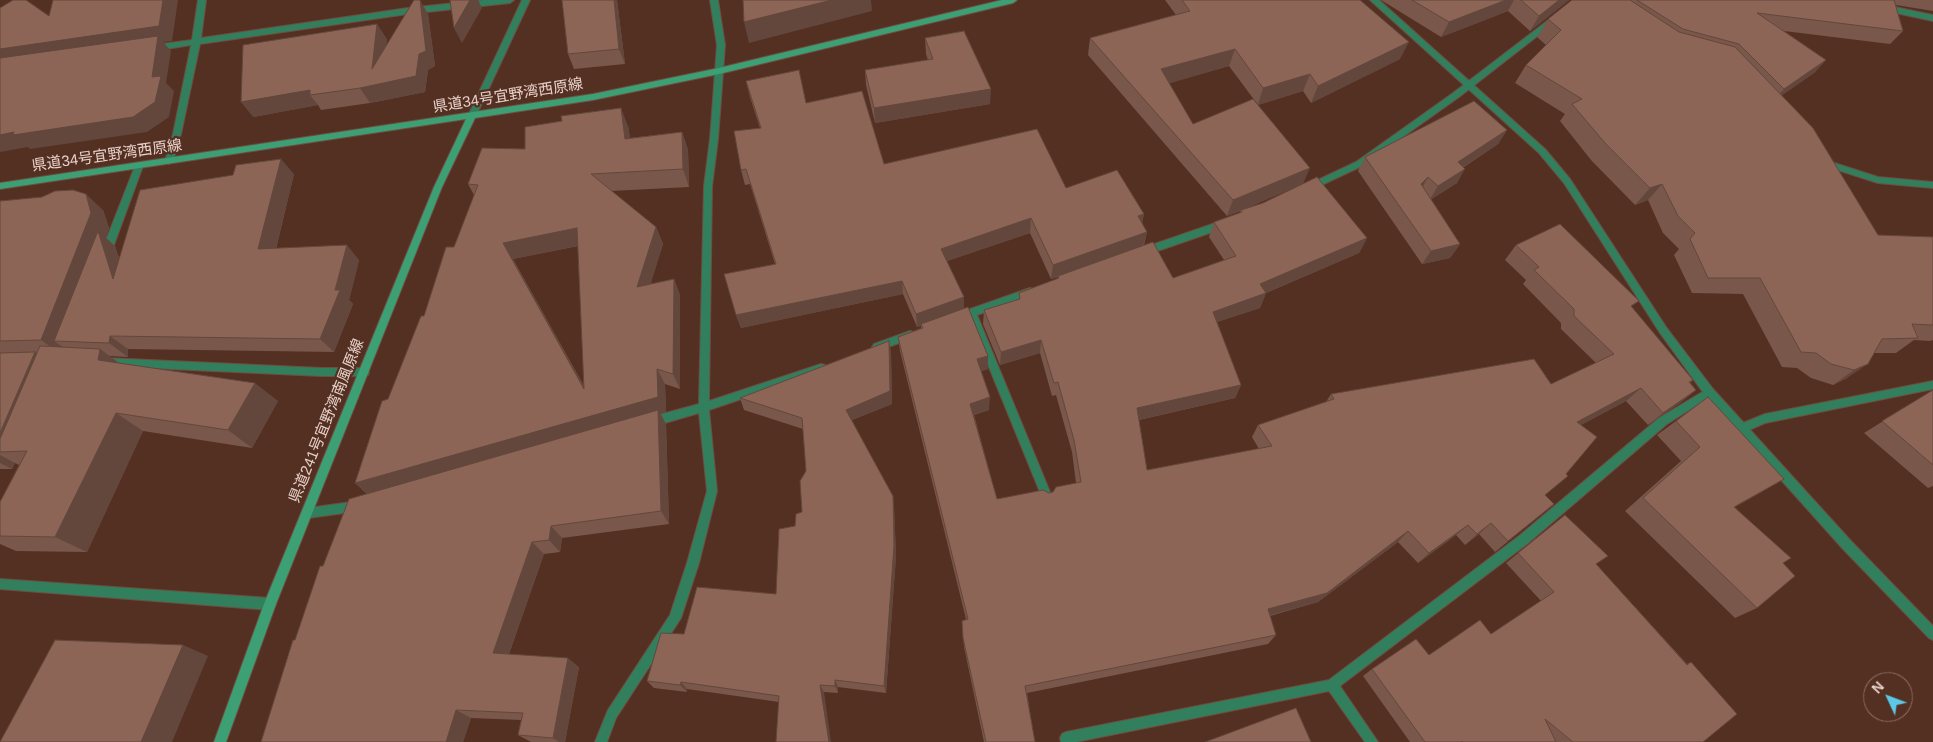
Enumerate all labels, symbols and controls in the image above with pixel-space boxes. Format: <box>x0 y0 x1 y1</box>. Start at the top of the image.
street label: 県道34号宜野湾西原線 <box>432 75 584 117</box>
street label: 県道34号宜野湾西原線 <box>31 137 183 175</box>
street label: 県道241号宜野湾南風原線 <box>286 336 368 506</box>
north arrow <box>1863 672 1913 722</box>
text: N <box>1868 678 1887 697</box>

